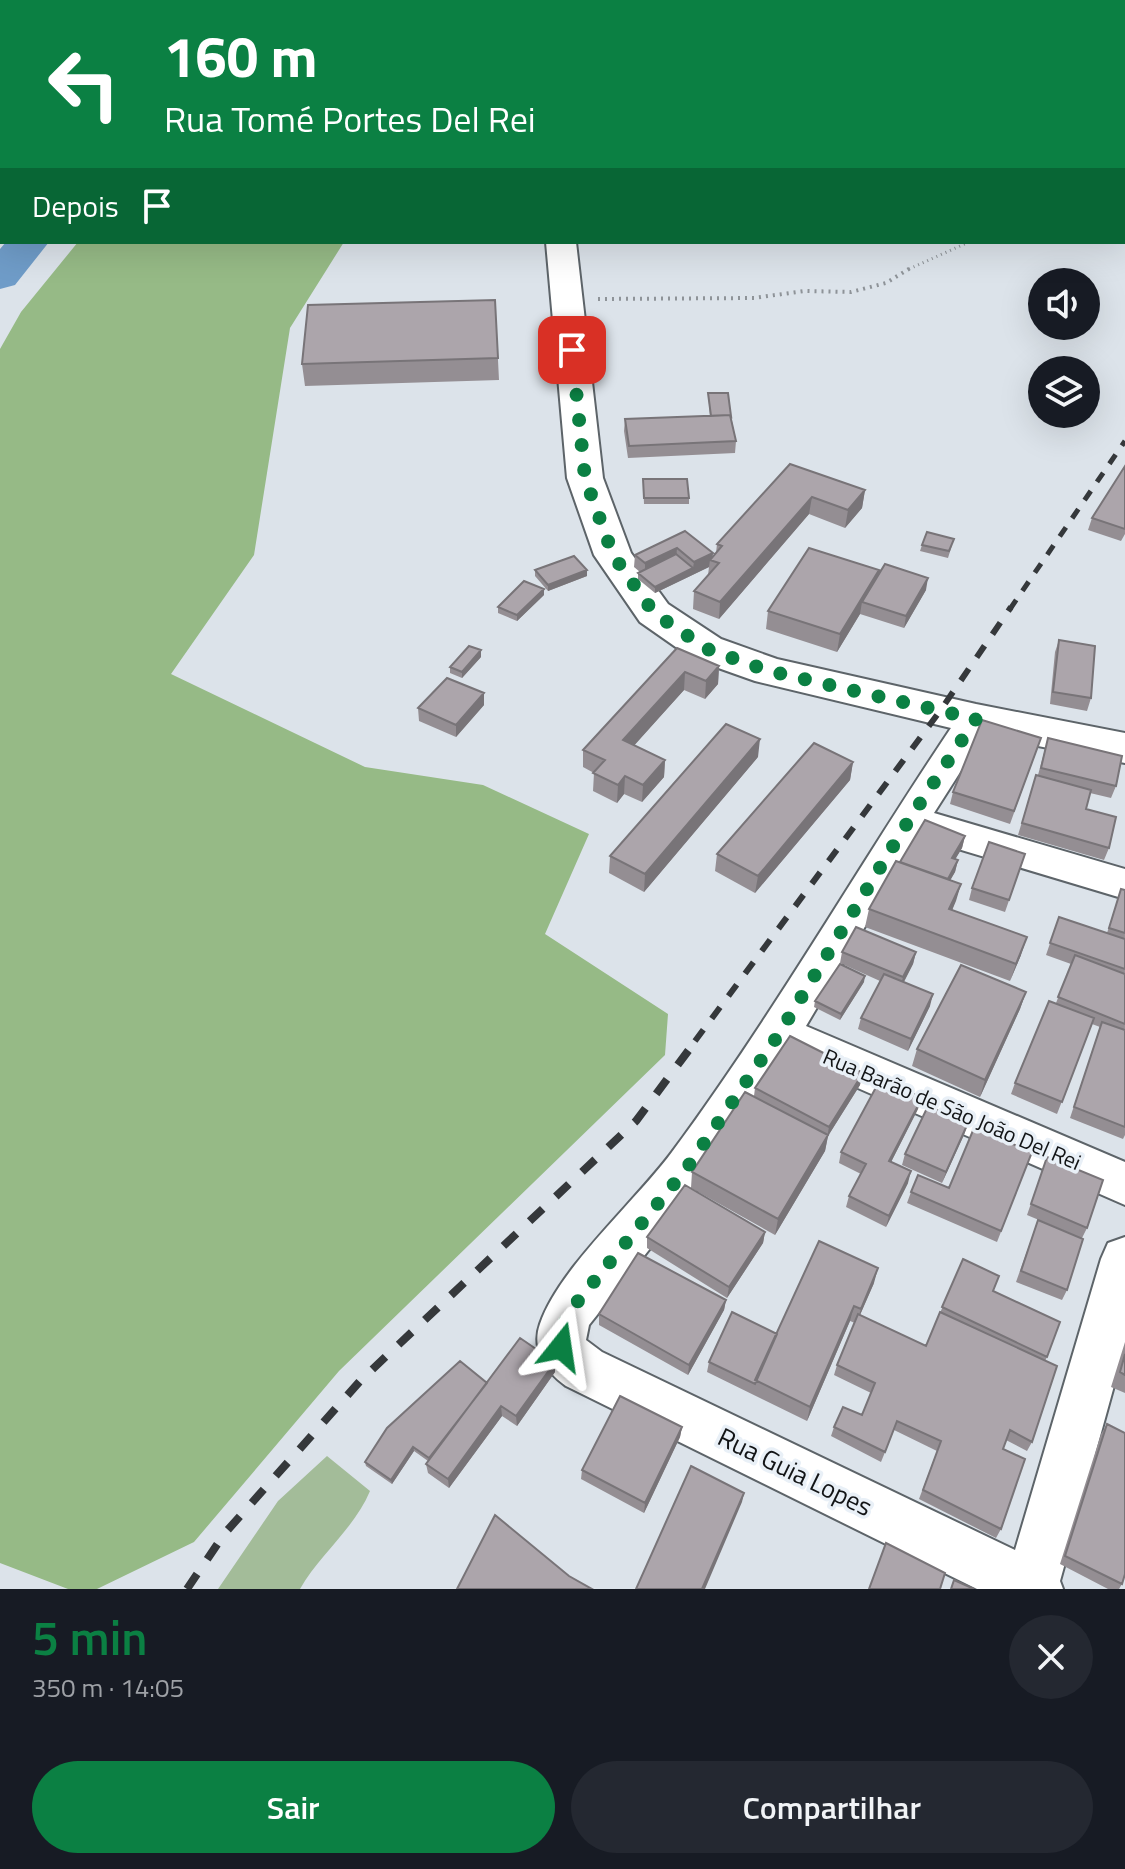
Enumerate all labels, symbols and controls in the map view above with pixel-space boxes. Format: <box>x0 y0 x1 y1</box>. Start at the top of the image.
text: 160 m <box>164 14 317 99</box>
icon: left <box>32 32 136 136</box>
text: Rua Tomé Portes Del Rei <box>164 91 536 146</box>
text: Depois <box>32 183 119 229</box>
icon: arrive <box>135 184 179 228</box>
map controls <box>1028 268 1100 428</box>
button: sound <box>1028 268 1100 340</box>
pin <box>538 316 606 384</box>
icon: arrive <box>550 328 594 372</box>
button: layers <box>1028 356 1100 428</box>
street label: Rua Barão de São João Del Rei <box>818 1039 1086 1179</box>
position arrow <box>519 1305 603 1389</box>
street label: Rua Guia Lopes <box>711 1417 879 1526</box>
text: 5 min <box>32 1601 147 1674</box>
button: close <box>1009 1615 1093 1699</box>
text: 350 m · 14:05 <box>32 1668 184 1707</box>
button: Sair <box>32 1761 555 1853</box>
button: Compartilhar <box>571 1761 1093 1853</box>

